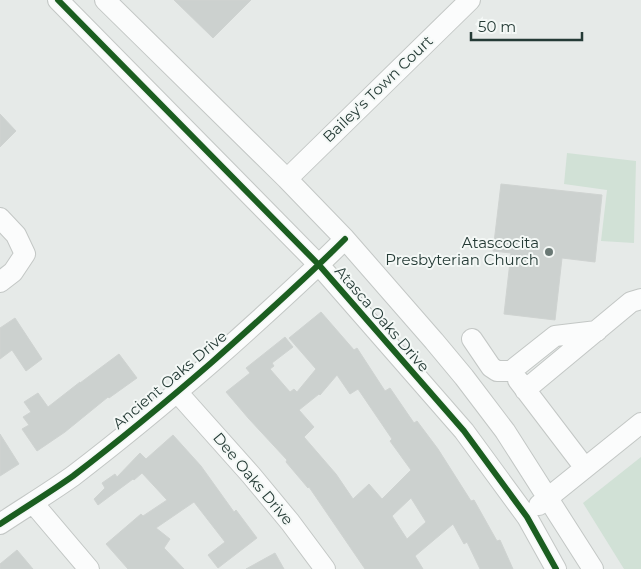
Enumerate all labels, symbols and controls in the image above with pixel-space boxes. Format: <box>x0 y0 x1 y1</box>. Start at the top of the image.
scale bar <box>471 10 582 42</box>
text: 50 m <box>478 17 516 36</box>
street label: Bailey's Town Court <box>319 31 437 146</box>
place label: Atascocita Presbyterian Church <box>385 233 539 269</box>
marker: Atascocita Presbyterian Church <box>543 246 555 258</box>
street label: Atasca Oaks Drive <box>331 262 434 376</box>
street label: Ancient Oaks Drive <box>109 326 231 433</box>
street label: Dee Oaks Drive <box>209 428 298 529</box>

